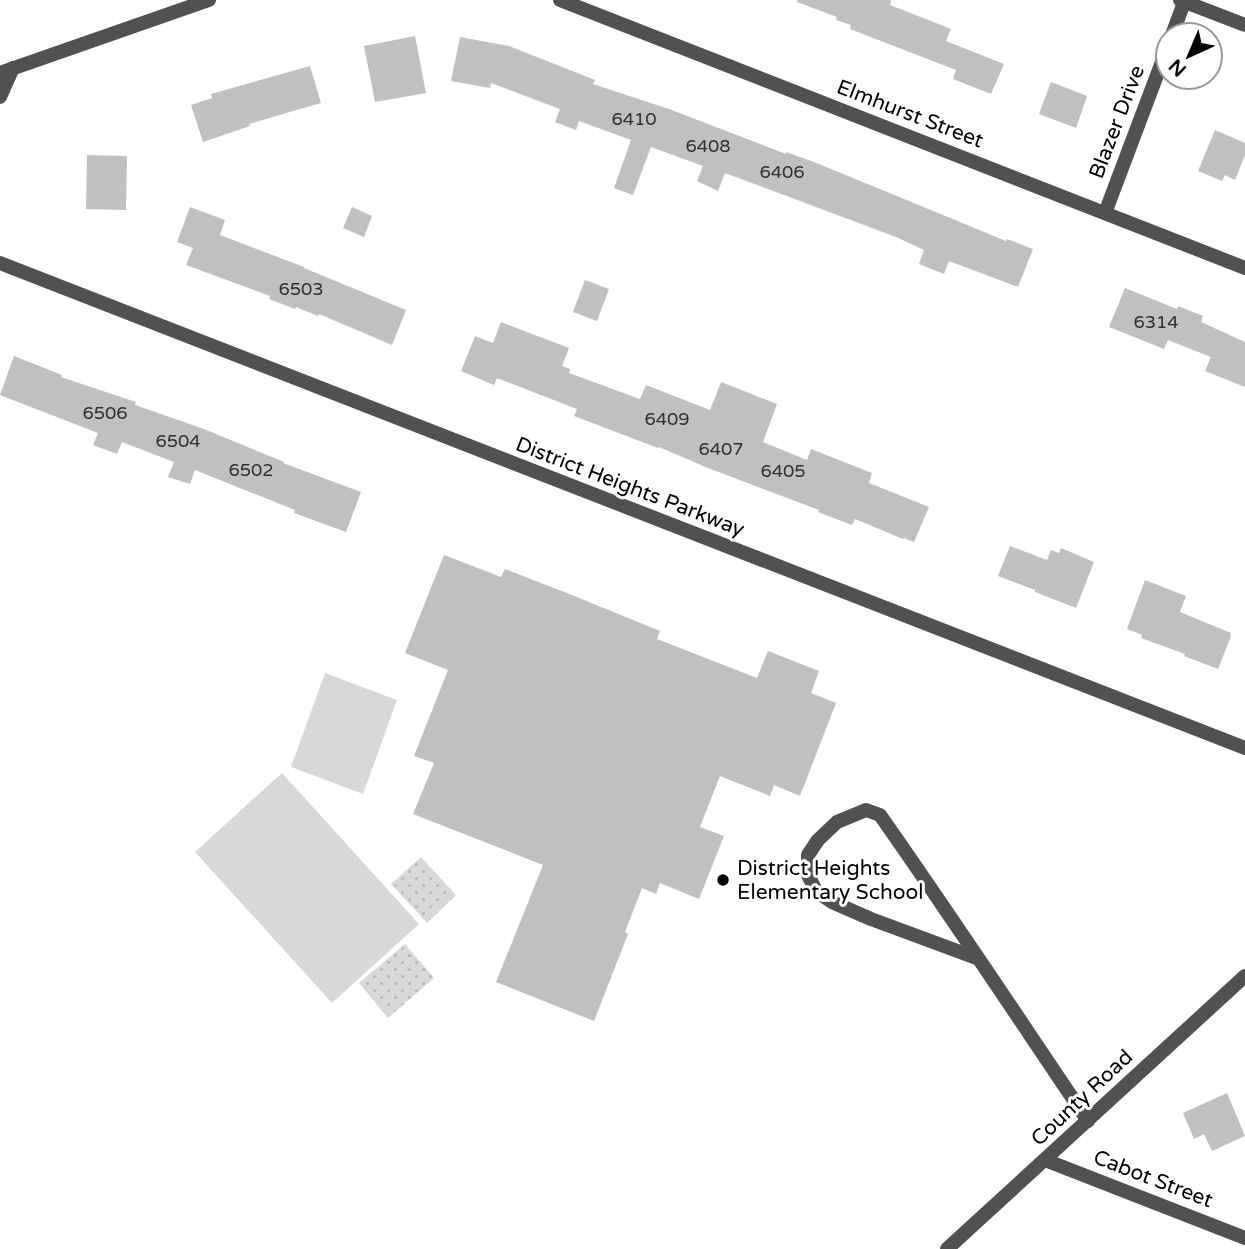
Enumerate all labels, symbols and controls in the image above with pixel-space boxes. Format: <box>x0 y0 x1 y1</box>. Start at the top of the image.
north arrow <box>1154 21 1224 91</box>
text: N <box>1165 54 1191 81</box>
street label: Blazer Drive <box>1084 62 1150 182</box>
street label: Elmhurst Street <box>833 75 987 153</box>
house number: 6410 <box>611 108 657 130</box>
house number: 6408 <box>685 135 731 157</box>
house number: 6406 <box>759 161 805 183</box>
house number: 6503 <box>278 278 324 300</box>
house number: 6314 <box>1133 311 1179 333</box>
house number: 6506 <box>82 402 128 424</box>
house number: 6409 <box>644 408 690 430</box>
house number: 6504 <box>155 430 201 452</box>
street label: District Heights Parkway <box>512 432 748 542</box>
house number: 6407 <box>698 438 744 460</box>
house number: 6502 <box>228 459 274 481</box>
house number: 6405 <box>760 460 806 482</box>
place label: District Heights Elementary School <box>737 856 924 905</box>
marker: District Heights Elementary School <box>715 872 731 888</box>
street label: County Road <box>1026 1045 1138 1151</box>
street label: Cabot Street <box>1090 1145 1216 1213</box>

